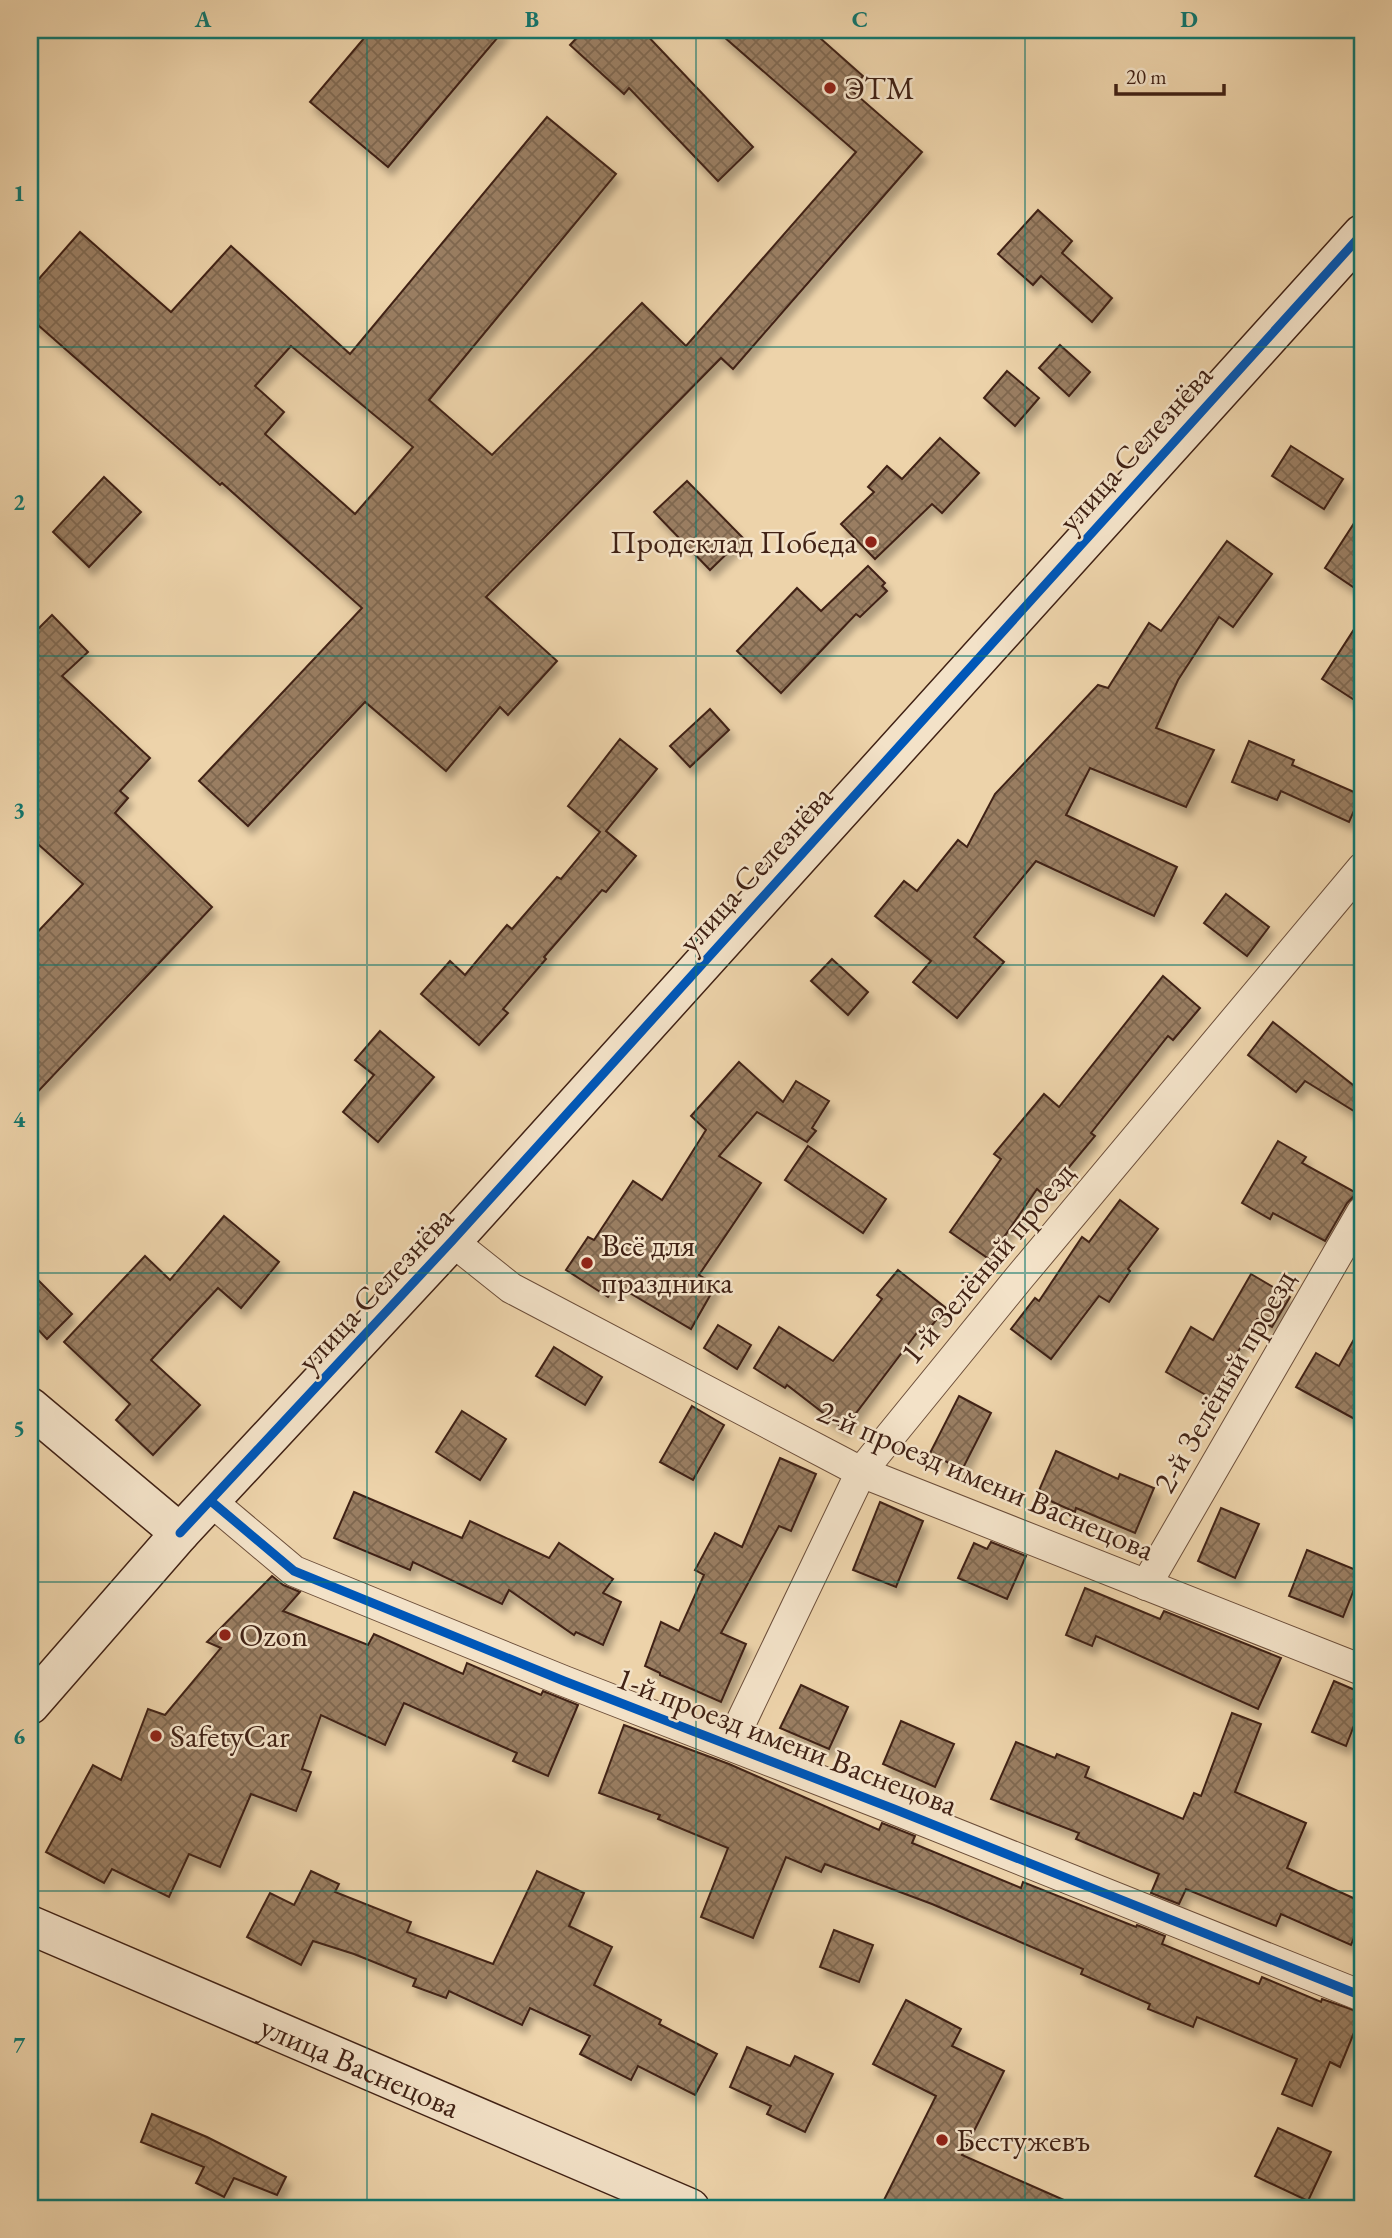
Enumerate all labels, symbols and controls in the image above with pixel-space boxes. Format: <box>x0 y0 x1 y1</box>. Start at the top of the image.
text: A <box>194 4 212 34</box>
text: B <box>525 4 539 34</box>
text: C <box>852 4 868 34</box>
text: D <box>1180 4 1198 34</box>
scale bar <box>1116 52 1224 96</box>
text: 20 m <box>1126 63 1167 90</box>
place label: ЭТМ <box>844 67 914 109</box>
marker: ЭТМ <box>822 80 838 96</box>
text: 1 <box>13 178 25 208</box>
street label: улица Селезнёва <box>1048 355 1222 541</box>
text: 2 <box>13 487 25 517</box>
place label: Продсклад Победа <box>610 521 857 563</box>
marker: Продсклад Победа <box>863 534 879 550</box>
street label: улица Селезнёва <box>668 776 842 962</box>
text: 3 <box>13 795 25 825</box>
text: 4 <box>13 1104 26 1134</box>
street label: 1-й Зелёный проезд <box>890 1153 1084 1373</box>
street label: улица Селезнёва <box>287 1197 463 1381</box>
place label: Всё для праздника <box>601 1224 733 1303</box>
marker: Всё для праздника <box>579 1255 595 1271</box>
street label: 2-й Зелёный проезд <box>1143 1261 1305 1500</box>
street label: 2-й проезд имени Васнецова <box>811 1390 1161 1570</box>
text: 5 <box>13 1413 25 1443</box>
place label: Ozon <box>239 1614 308 1656</box>
marker: Ozon <box>217 1627 233 1643</box>
street label: 1-й проезд имени Васнецова <box>610 1656 964 1826</box>
place label: SafetyCar <box>170 1715 290 1757</box>
text: 6 <box>13 1721 25 1751</box>
marker: SafetyCar <box>148 1728 164 1744</box>
street label: улица Васнецова <box>254 2005 466 2128</box>
text: 7 <box>13 2030 26 2060</box>
place label: Бестужевъ <box>956 2119 1090 2161</box>
marker: Бестужевъ <box>934 2132 950 2148</box>

